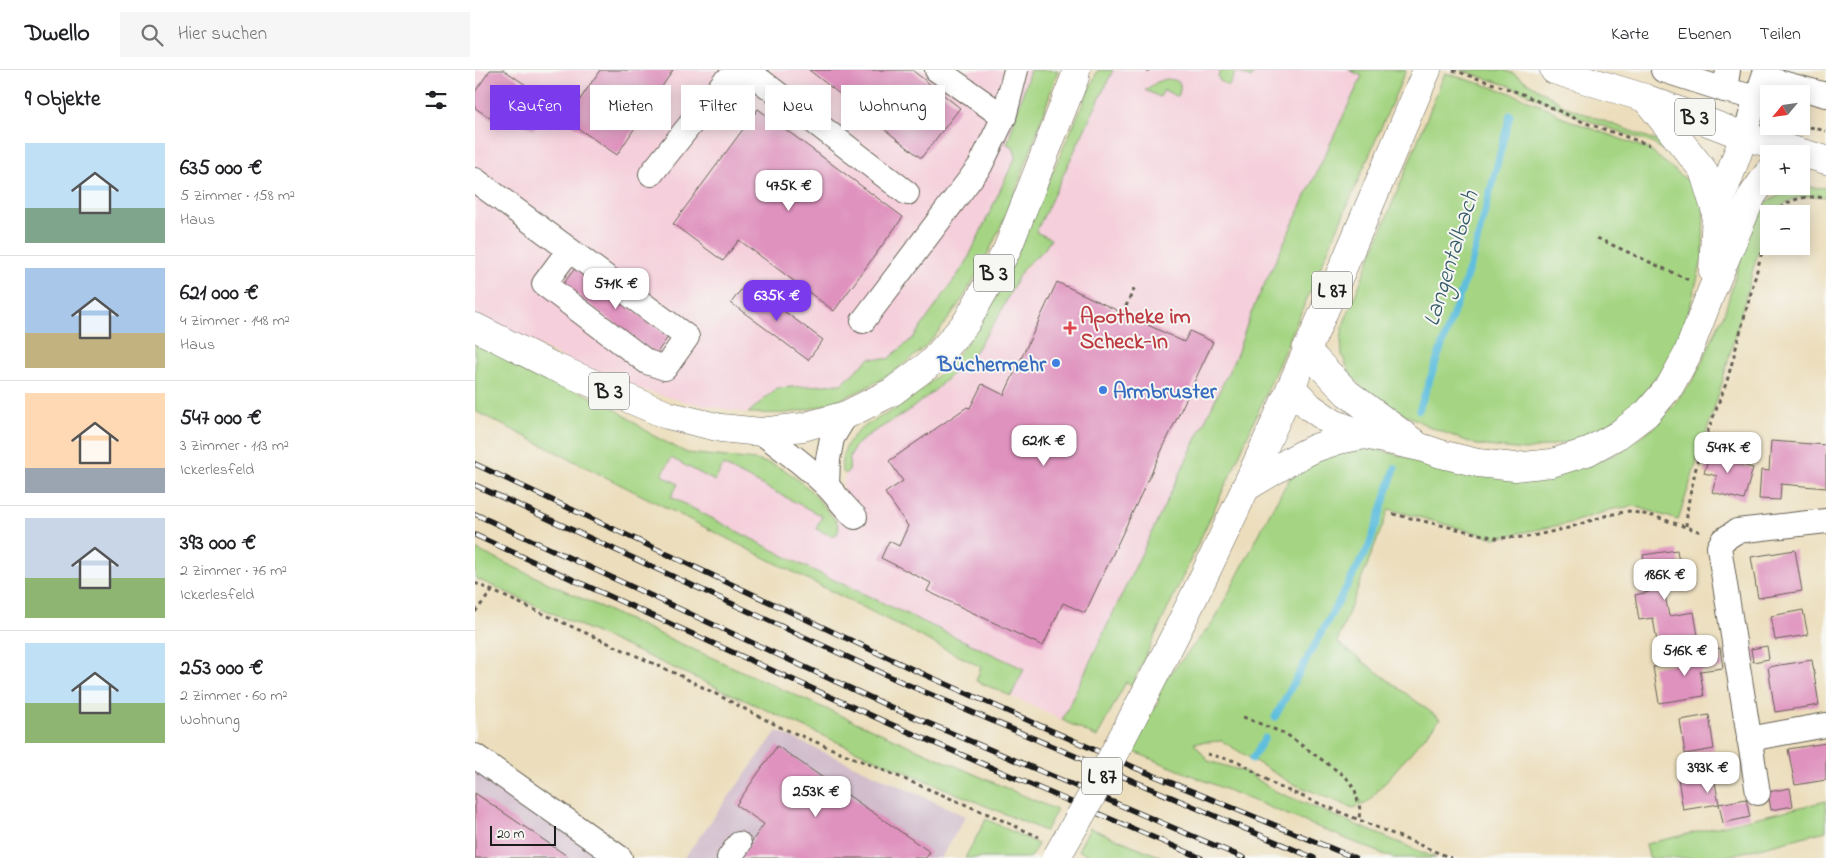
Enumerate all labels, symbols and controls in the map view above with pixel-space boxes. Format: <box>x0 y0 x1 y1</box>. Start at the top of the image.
search box <box>120 12 470 57</box>
text: Dwello <box>25 17 90 52</box>
icon: search <box>138 21 166 49</box>
text: Hier suchen <box>178 21 267 48</box>
text: Karte <box>1611 22 1649 48</box>
text: Ebenen <box>1677 22 1731 48</box>
text: Teilen <box>1759 22 1801 48</box>
text: 9 Objekte <box>25 85 100 115</box>
chip: Kaufen <box>490 85 580 130</box>
chip: Mieten <box>590 85 671 130</box>
chip: Filter <box>681 85 755 130</box>
chip: Neu <box>765 85 831 130</box>
chip: Wohnung <box>841 85 945 130</box>
north arrow <box>1760 85 1810 135</box>
map controls <box>1760 85 1810 255</box>
icon: filters <box>422 86 450 114</box>
road number: B 3 <box>1675 98 1715 136</box>
button: + <box>1760 145 1810 195</box>
text: 635 000 € <box>180 154 262 184</box>
icon: home <box>65 163 125 223</box>
pin: 475K € <box>748 170 830 212</box>
text: 475K € <box>766 174 812 198</box>
text: 5 Zimmer · 158 m² <box>180 184 295 208</box>
water label: Langentalbach <box>1415 186 1490 331</box>
button: − <box>1760 205 1810 255</box>
text: Haus <box>180 208 215 232</box>
road number: B 3 <box>974 254 1014 292</box>
pin: 571K € <box>575 268 657 310</box>
text: 571K € <box>594 272 638 296</box>
road number: L 87 <box>1312 272 1352 308</box>
text: 621 000 € <box>180 279 259 309</box>
pin: 635K € <box>736 280 818 322</box>
text: 635K € <box>754 284 800 308</box>
icon: home <box>65 288 125 348</box>
place label: Apotheke im Scheck-In <box>1080 302 1191 359</box>
text: 4 Zimmer · 148 m² <box>180 309 290 333</box>
marker: Apotheke im Scheck-In <box>1064 322 1076 334</box>
text: Haus <box>180 333 215 357</box>
place label: Büchermehr <box>937 350 1047 382</box>
marker: Büchermehr <box>1050 357 1062 369</box>
road number: B 3 <box>589 372 629 410</box>
place label: Armbruster <box>1113 377 1218 409</box>
marker: Armbruster <box>1097 384 1109 396</box>
text: 547 000 € <box>180 404 262 434</box>
icon: home <box>65 413 125 473</box>
pin: 621K € <box>1003 424 1085 467</box>
text: 621K € <box>1023 429 1066 453</box>
pin: 547K € <box>1687 432 1769 474</box>
text: 3 Zimmer · 113 m² <box>180 434 289 458</box>
text: 547K € <box>1705 436 1751 460</box>
text: Ickerlesfeld <box>180 458 254 482</box>
text: 393 000 € <box>180 529 256 559</box>
icon: home <box>65 538 125 598</box>
pin: 186K € <box>1624 558 1706 601</box>
text: 2 Zimmer · 76 m² <box>180 559 287 583</box>
text: 186K € <box>1644 563 1686 587</box>
text: Ickerlesfeld <box>180 583 254 607</box>
pin: 516K € <box>1644 634 1726 677</box>
text: 516K € <box>1663 639 1707 663</box>
text: 253 000 € <box>180 654 263 684</box>
icon: home <box>65 663 125 723</box>
text: 2 Zimmer · 60 m² <box>180 684 287 708</box>
text: Wohnung <box>180 708 240 732</box>
pin: 393K € <box>1667 752 1749 794</box>
text: 393K € <box>1688 756 1728 780</box>
road number: L 87 <box>1082 758 1122 794</box>
pin: 253K € <box>775 776 857 818</box>
text: 253K € <box>793 780 839 804</box>
scale bar <box>490 823 556 846</box>
text: 20 m <box>497 824 524 845</box>

